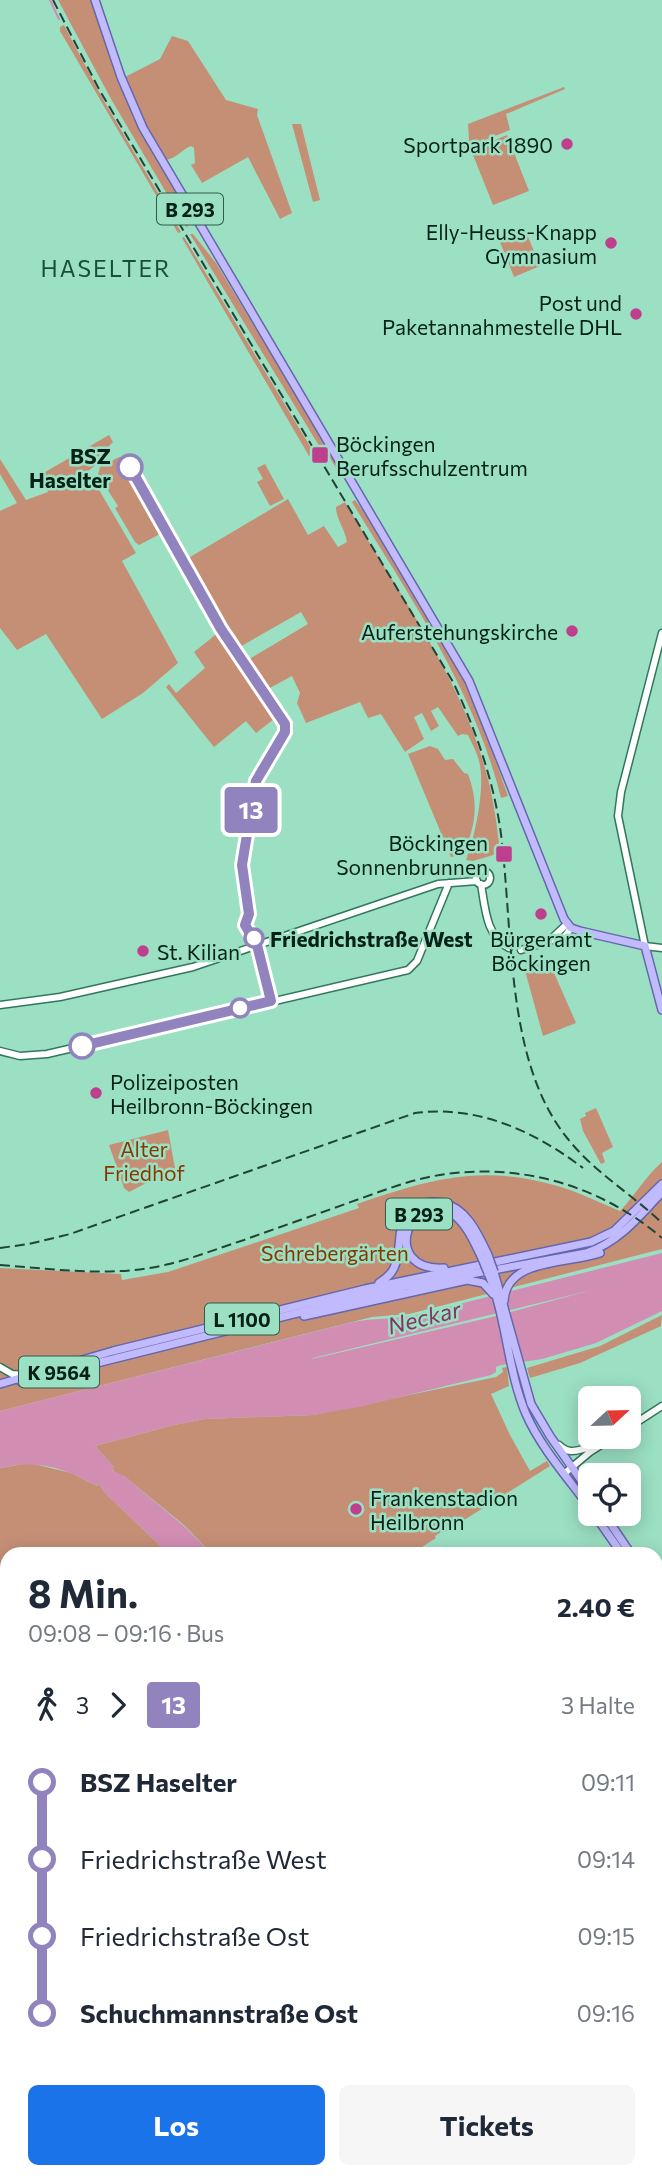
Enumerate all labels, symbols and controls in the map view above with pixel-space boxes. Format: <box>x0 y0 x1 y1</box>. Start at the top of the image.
place label: Sportpark 1890 <box>403 132 553 157</box>
marker: Sportpark 1890 <box>559 136 575 152</box>
road number: B 293 <box>157 194 223 224</box>
place label: Elly-Heuss-Knapp Gymnasium <box>426 219 597 268</box>
marker: Elly-Heuss-Knapp Gymnasium <box>603 235 619 251</box>
district label: HASELTER <box>41 254 171 282</box>
place label: Post und Paketannahmestelle DHL <box>382 290 622 339</box>
marker: Post und Paketannahmestelle DHL <box>628 306 644 322</box>
place label: Böckingen Berufsschulzentrum <box>336 431 528 480</box>
place label: BSZ Haselter <box>29 443 111 492</box>
marker: Böckingen Berufsschulzentrum <box>310 445 330 465</box>
marker: BSZ Haselter <box>117 454 143 480</box>
place label: Auferstehungskirche <box>361 619 558 644</box>
marker: Auferstehungskirche <box>564 623 580 639</box>
line badge: 13 <box>219 787 282 833</box>
text: 13 <box>239 795 263 824</box>
place label: Böckingen Sonnenbrunnen <box>336 830 488 879</box>
marker: Böckingen Sonnenbrunnen <box>494 844 514 864</box>
marker: Bürgeramt Böckingen <box>533 906 549 922</box>
place label: Friedrichstraße West <box>270 926 473 951</box>
place label: Bürgeramt Böckingen <box>490 926 592 975</box>
marker: Friedrichstraße West <box>244 928 264 948</box>
place label: St. Kilian <box>157 939 240 964</box>
marker: St. Kilian <box>135 943 151 959</box>
unlabelled marker <box>230 998 250 1018</box>
unlabelled marker <box>69 1033 95 1059</box>
place label: Polizeiposten Heilbronn-Böckingen <box>110 1069 313 1118</box>
marker: Polizeiposten Heilbronn-Böckingen <box>88 1085 104 1101</box>
park label: Alter Friedhof <box>103 1136 185 1185</box>
road number: B 293 <box>386 1198 452 1230</box>
park label: Schrebergärten <box>261 1240 409 1265</box>
water label: Neckar <box>384 1294 464 1340</box>
road number: L 1100 <box>205 1303 279 1334</box>
road number: K 9564 <box>19 1356 99 1388</box>
north arrow <box>578 1386 640 1449</box>
map controls <box>578 1386 641 1526</box>
button: locate <box>578 1463 641 1526</box>
place label: Frankenstadion Heilbronn <box>370 1485 518 1534</box>
marker: Frankenstadion Heilbronn <box>348 1501 364 1517</box>
text: 8 Min. <box>28 1569 138 1616</box>
text: 2.40 € <box>557 1591 635 1622</box>
text: 09:08 – 09:16 · Bus <box>28 1619 224 1647</box>
icon: walk <box>28 1686 66 1724</box>
icon: forward <box>99 1686 137 1724</box>
text: 13 <box>161 1690 186 1719</box>
text: 3 <box>76 1691 89 1719</box>
text: 3 Halte <box>561 1691 635 1719</box>
text: BSZ Haselter <box>80 1766 237 1797</box>
text: 09:11 <box>581 1768 635 1796</box>
text: Friedrichstraße West <box>80 1843 327 1874</box>
text: 09:14 <box>577 1845 635 1873</box>
text: Friedrichstraße Ost <box>80 1920 309 1951</box>
text: 09:15 <box>578 1922 635 1950</box>
text: Schuchmannstraße Ost <box>80 1997 358 2028</box>
text: 09:16 <box>577 1999 635 2027</box>
button: Los <box>28 2085 325 2165</box>
button: Tickets <box>339 2085 635 2165</box>

